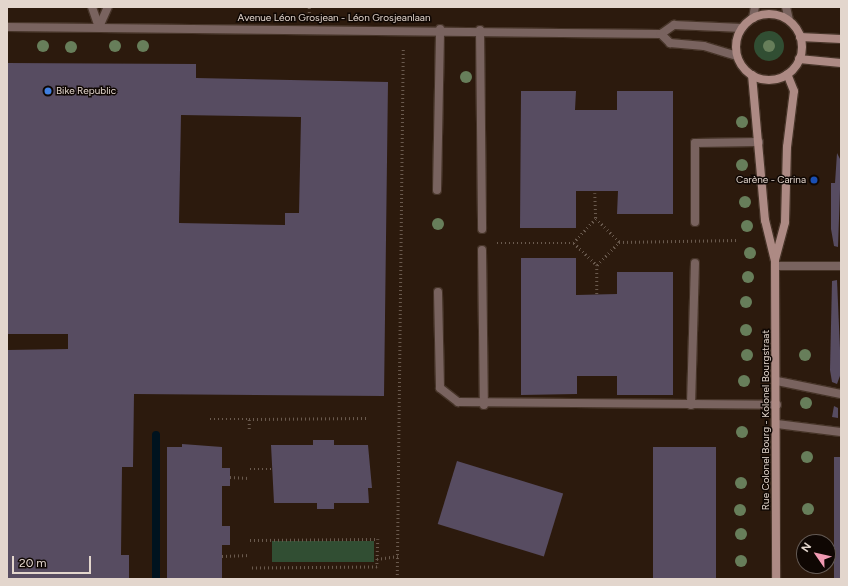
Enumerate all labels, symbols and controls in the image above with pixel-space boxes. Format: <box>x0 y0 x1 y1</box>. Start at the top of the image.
street label: Avenue Léon Grosjean - Léon Grosjeanlaan <box>238 12 430 24</box>
place label: Bike Republic <box>56 85 116 97</box>
marker: Bike Republic <box>43 86 53 96</box>
place label: Carène - Carina <box>736 174 806 186</box>
marker: Carène - Carina <box>809 175 819 185</box>
street label: Rue Colonel Bourg - Kolonel Bourgstraat <box>760 330 772 510</box>
north arrow <box>796 534 836 574</box>
text: N <box>799 540 814 555</box>
scale bar <box>14 548 93 574</box>
text: 20 m <box>19 556 47 570</box>

